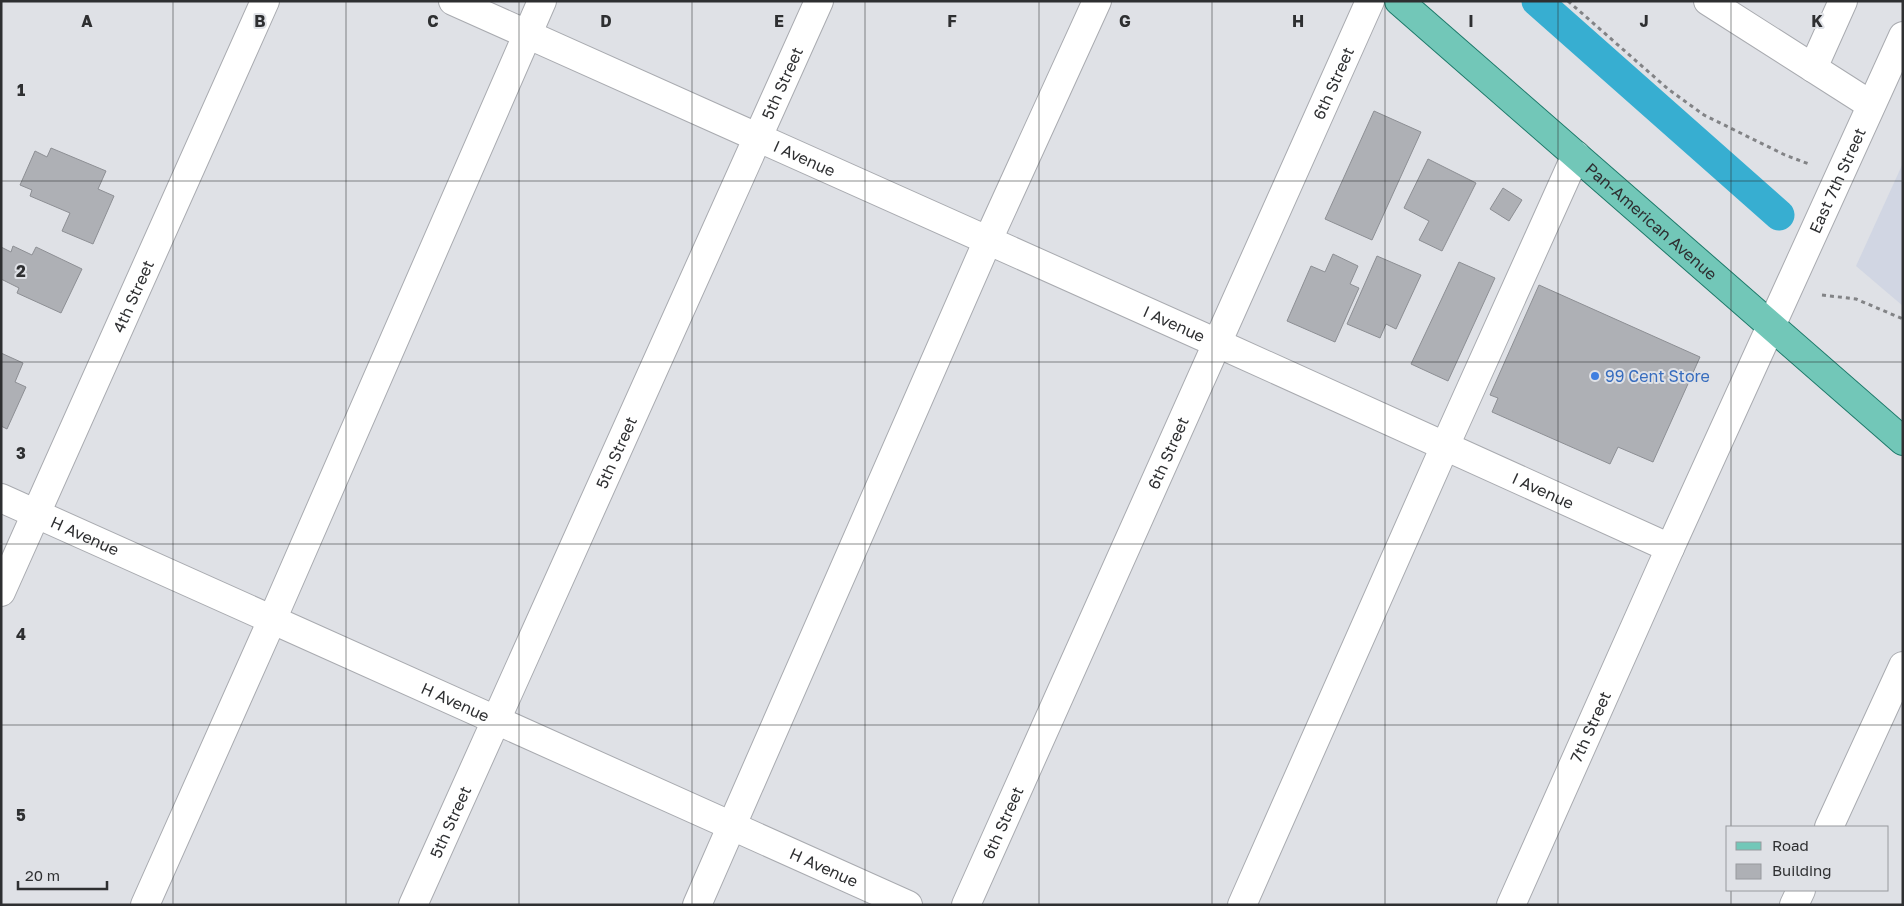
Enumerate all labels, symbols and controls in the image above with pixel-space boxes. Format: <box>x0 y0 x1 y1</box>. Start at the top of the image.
text: A <box>81 11 93 31</box>
text: B <box>254 11 266 31</box>
text: C <box>427 11 439 31</box>
text: D <box>600 11 612 31</box>
text: E <box>774 11 784 31</box>
text: F <box>947 11 957 31</box>
text: G <box>1119 11 1131 31</box>
text: H <box>1292 11 1304 31</box>
text: I <box>1468 11 1474 31</box>
text: J <box>1639 11 1649 31</box>
text: K <box>1811 11 1823 31</box>
street label: 5th Street <box>757 44 807 122</box>
street label: 6th Street <box>1308 44 1358 123</box>
text: 1 <box>17 80 25 100</box>
street label: East 7th Street <box>1805 125 1870 236</box>
street label: I Avenue <box>770 136 838 181</box>
street label: Pan-American Avenue <box>1581 158 1721 284</box>
street label: 4th Street <box>108 257 158 336</box>
text: 2 <box>16 261 26 281</box>
street label: I Avenue <box>1140 301 1208 346</box>
place label: 99 Cent Store <box>1605 366 1710 386</box>
marker: 99 Cent Store <box>1589 370 1601 382</box>
street label: 5th Street <box>591 413 641 492</box>
street label: 6th Street <box>1143 414 1193 492</box>
text: 3 <box>16 443 26 463</box>
street label: I Avenue <box>1509 468 1577 513</box>
street label: H Avenue <box>48 512 122 560</box>
text: 4 <box>16 624 26 644</box>
street label: H Avenue <box>418 678 493 726</box>
street label: 7th Street <box>1566 688 1615 766</box>
street label: 5th Street <box>425 783 475 861</box>
street label: 6th Street <box>978 783 1028 862</box>
text: 5 <box>16 805 26 825</box>
legend <box>1726 826 1889 891</box>
text: Road <box>1772 836 1809 854</box>
street label: H Avenue <box>787 843 861 891</box>
scale bar <box>18 858 106 890</box>
text: Building <box>1772 861 1832 879</box>
text: 20 m <box>25 866 60 884</box>

